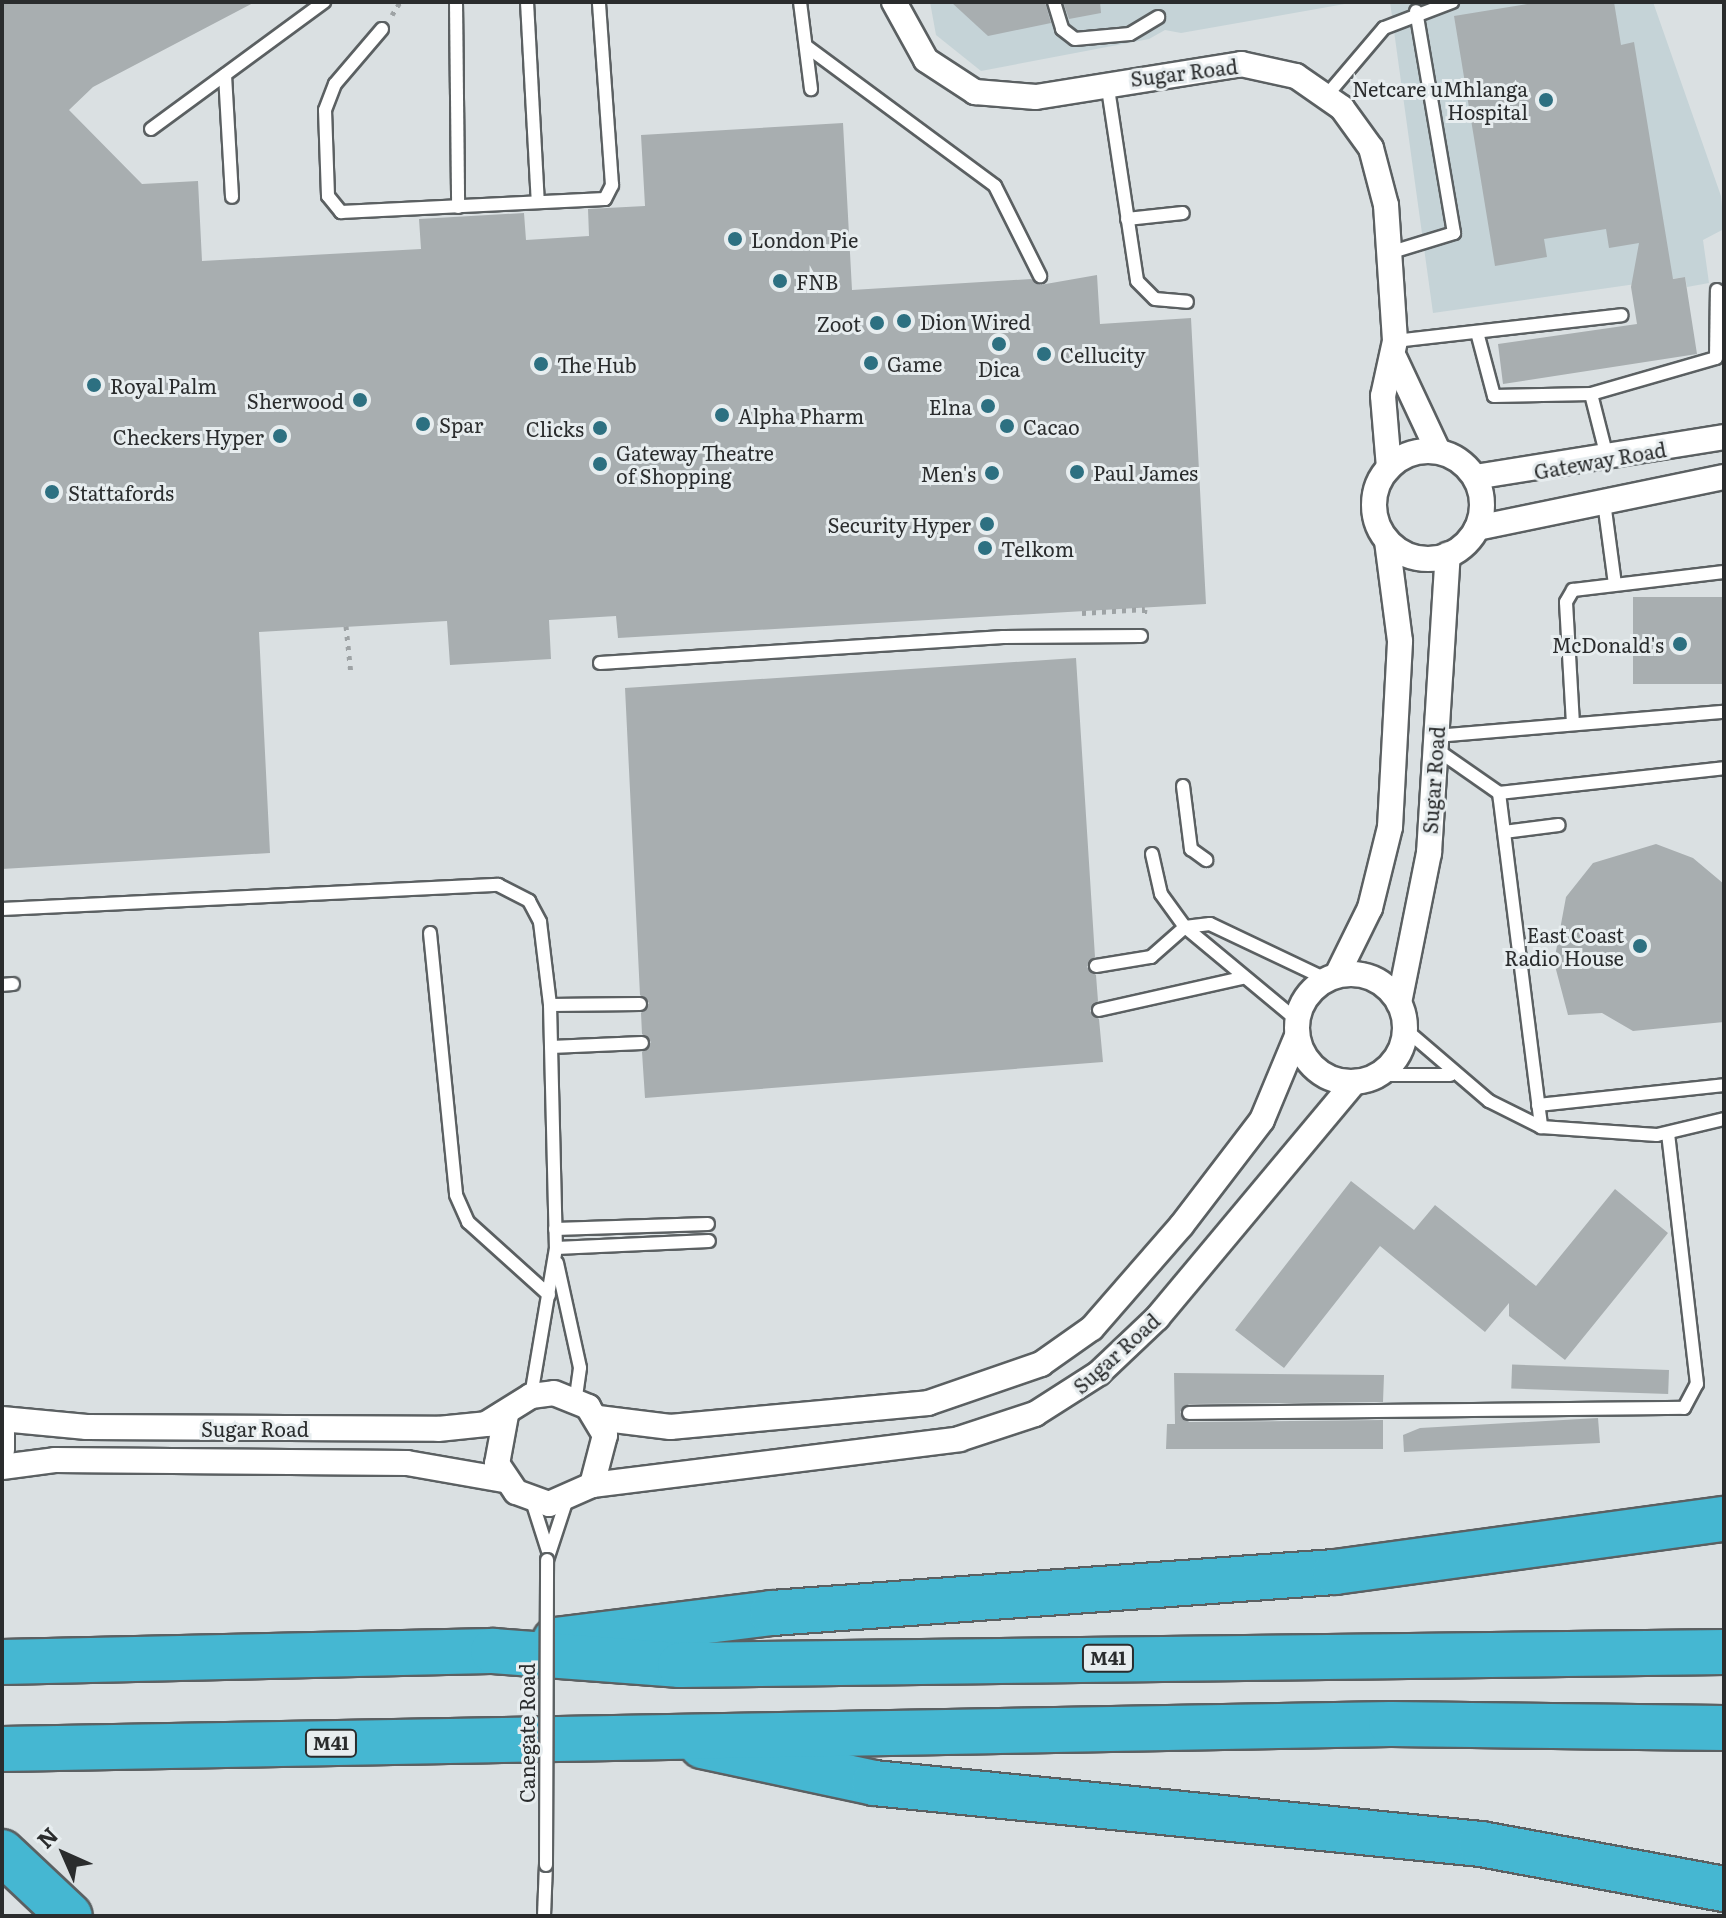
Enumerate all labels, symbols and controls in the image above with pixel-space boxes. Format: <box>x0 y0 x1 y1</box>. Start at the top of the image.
street label: Sugar Road <box>1129 54 1239 90</box>
place label: Netcare uMhlanga Hospital <box>1352 76 1528 123</box>
marker: Netcare uMhlanga Hospital <box>1535 89 1557 111</box>
place label: London Pie <box>751 227 858 251</box>
marker: London Pie <box>726 230 744 248</box>
place label: FNB <box>796 269 838 293</box>
marker: FNB <box>771 272 789 290</box>
place label: Dion Wired <box>920 309 1031 333</box>
place label: Zoot <box>817 311 861 335</box>
marker: Dion Wired <box>895 312 913 330</box>
marker: Zoot <box>868 314 886 332</box>
marker: Dica <box>990 335 1008 353</box>
place label: Cellucity <box>1060 342 1145 366</box>
marker: Cellucity <box>1035 345 1053 363</box>
place label: Game <box>887 351 942 375</box>
place label: The Hub <box>557 352 637 376</box>
marker: Game <box>862 354 880 372</box>
marker: The Hub <box>532 355 550 373</box>
place label: Dica <box>978 356 1020 380</box>
place label: Royal Palm <box>110 373 217 397</box>
marker: Royal Palm <box>85 376 103 394</box>
place label: Sherwood <box>247 388 344 412</box>
marker: Sherwood <box>351 391 369 409</box>
place label: Elna <box>929 394 972 418</box>
marker: Elna <box>979 397 997 415</box>
place label: Alpha Pharm <box>738 403 864 427</box>
marker: Alpha Pharm <box>713 406 731 424</box>
place label: Spar <box>439 412 483 436</box>
place label: Cacao <box>1023 414 1080 438</box>
marker: Spar <box>414 415 432 433</box>
place label: Clicks <box>526 416 584 440</box>
marker: Cacao <box>998 417 1016 435</box>
marker: Clicks <box>591 419 609 437</box>
place label: Checkers Hyper <box>113 424 264 448</box>
marker: Checkers Hyper <box>271 427 289 445</box>
street label: Gateway Road <box>1532 437 1668 483</box>
place label: Gateway Theatre of Shopping <box>616 440 774 487</box>
marker: Gateway Theatre of Shopping <box>591 455 609 473</box>
place label: Paul James <box>1093 460 1198 484</box>
place label: Men's <box>921 461 976 485</box>
marker: Paul James <box>1068 463 1086 481</box>
marker: Men's <box>983 464 1001 482</box>
place label: Stattafords <box>68 480 174 504</box>
marker: Stattafords <box>43 483 61 501</box>
place label: Security Hyper <box>827 512 971 536</box>
marker: Security Hyper <box>978 515 996 533</box>
place label: Telkom <box>1001 536 1074 560</box>
marker: Telkom <box>976 539 994 557</box>
place label: McDonald's <box>1552 632 1664 656</box>
marker: McDonald's <box>1671 635 1689 653</box>
street label: Sugar Road <box>1417 725 1449 835</box>
place label: East Coast Radio House <box>1504 922 1624 969</box>
marker: East Coast Radio House <box>1631 937 1649 955</box>
street label: Sugar Road <box>1068 1308 1164 1398</box>
street label: Sugar Road <box>201 1416 309 1440</box>
road number: M41 <box>1080 1644 1136 1672</box>
street label: Canegate Road <box>514 1663 538 1803</box>
road number: M41 <box>303 1729 359 1757</box>
north arrow <box>24 1814 104 1894</box>
text: N <box>28 1818 65 1855</box>

